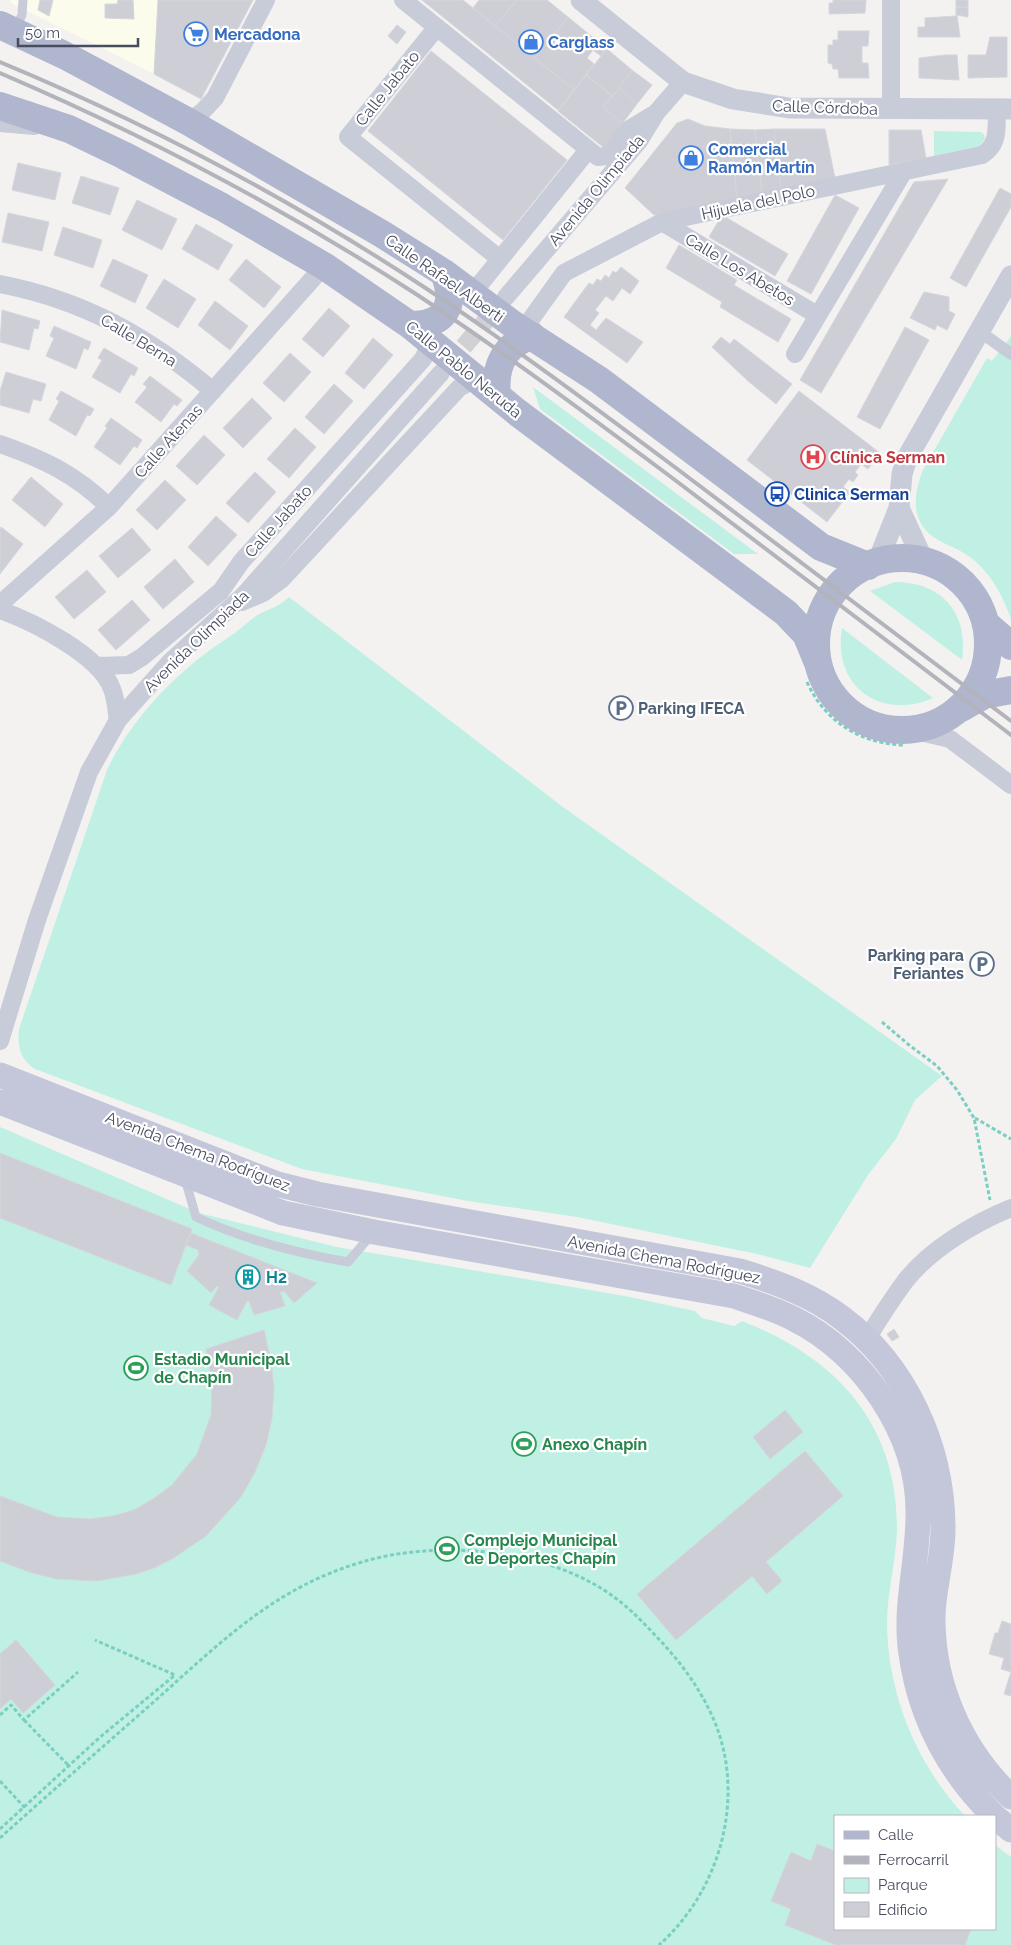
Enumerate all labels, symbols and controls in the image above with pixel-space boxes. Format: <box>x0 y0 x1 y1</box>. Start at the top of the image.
scale bar <box>18 15 138 47</box>
supermarket icon: Mercadona <box>183 21 209 47</box>
text: 50 m <box>25 24 60 42</box>
place label: Mercadona <box>214 25 300 44</box>
shop icon: Carglass <box>518 29 544 55</box>
place label: Carglass <box>548 33 615 52</box>
street label: Calle Jabato <box>351 47 423 130</box>
street label: Calle Córdoba <box>772 96 878 119</box>
street label: Avenida Olimpiada <box>544 131 648 250</box>
place label: Comercial Ramón Martín <box>708 140 815 177</box>
shop icon: Comercial Ramón Martín <box>678 145 704 171</box>
street label: Hijuela del Polo <box>700 181 817 224</box>
street label: Calle Los Abetos <box>682 229 798 310</box>
street label: Calle Rafael Alberti <box>382 230 508 327</box>
street label: Calle Berna <box>97 310 180 371</box>
street label: Calle Pablo Neruda <box>402 317 525 422</box>
street label: Calle Atenas <box>130 401 206 482</box>
hospital icon: Clínica Serman <box>800 444 826 470</box>
place label: Clínica Serman <box>830 448 945 467</box>
street label: Calle Jabato <box>241 481 316 562</box>
bus stop icon: Clinica Serman <box>764 481 790 507</box>
place label: Clinica Serman <box>794 485 909 504</box>
street label: Avenida Olimpiada <box>140 586 253 696</box>
parking icon: Parking IFECA <box>608 695 634 721</box>
place label: Parking IFECA <box>638 699 745 718</box>
place label: Parking para Feriantes <box>867 946 964 983</box>
parking icon: Parking para Feriantes <box>969 951 995 977</box>
street label: Avenida Chema Rodríguez <box>103 1107 293 1196</box>
street label: Avenida Chema Rodríguez <box>566 1231 762 1288</box>
building icon: H2 <box>235 1264 261 1290</box>
place label: H2 <box>266 1268 287 1287</box>
place label: Estadio Municipal de Chapín <box>154 1350 291 1387</box>
sports icon: Estadio Municipal de Chapín <box>123 1355 149 1381</box>
sports icon: Anexo Chapín <box>511 1431 537 1457</box>
place label: Anexo Chapín <box>542 1435 647 1454</box>
place label: Complejo Municipal de Deportes Chapín <box>464 1531 618 1568</box>
sports icon: Complejo Municipal de Deportes Chapín <box>434 1536 460 1562</box>
legend <box>834 1815 996 1930</box>
text: Calle <box>878 1826 914 1844</box>
text: Ferrocarril <box>878 1851 950 1869</box>
text: Parque <box>878 1876 928 1894</box>
text: Edificio <box>878 1901 928 1919</box>

